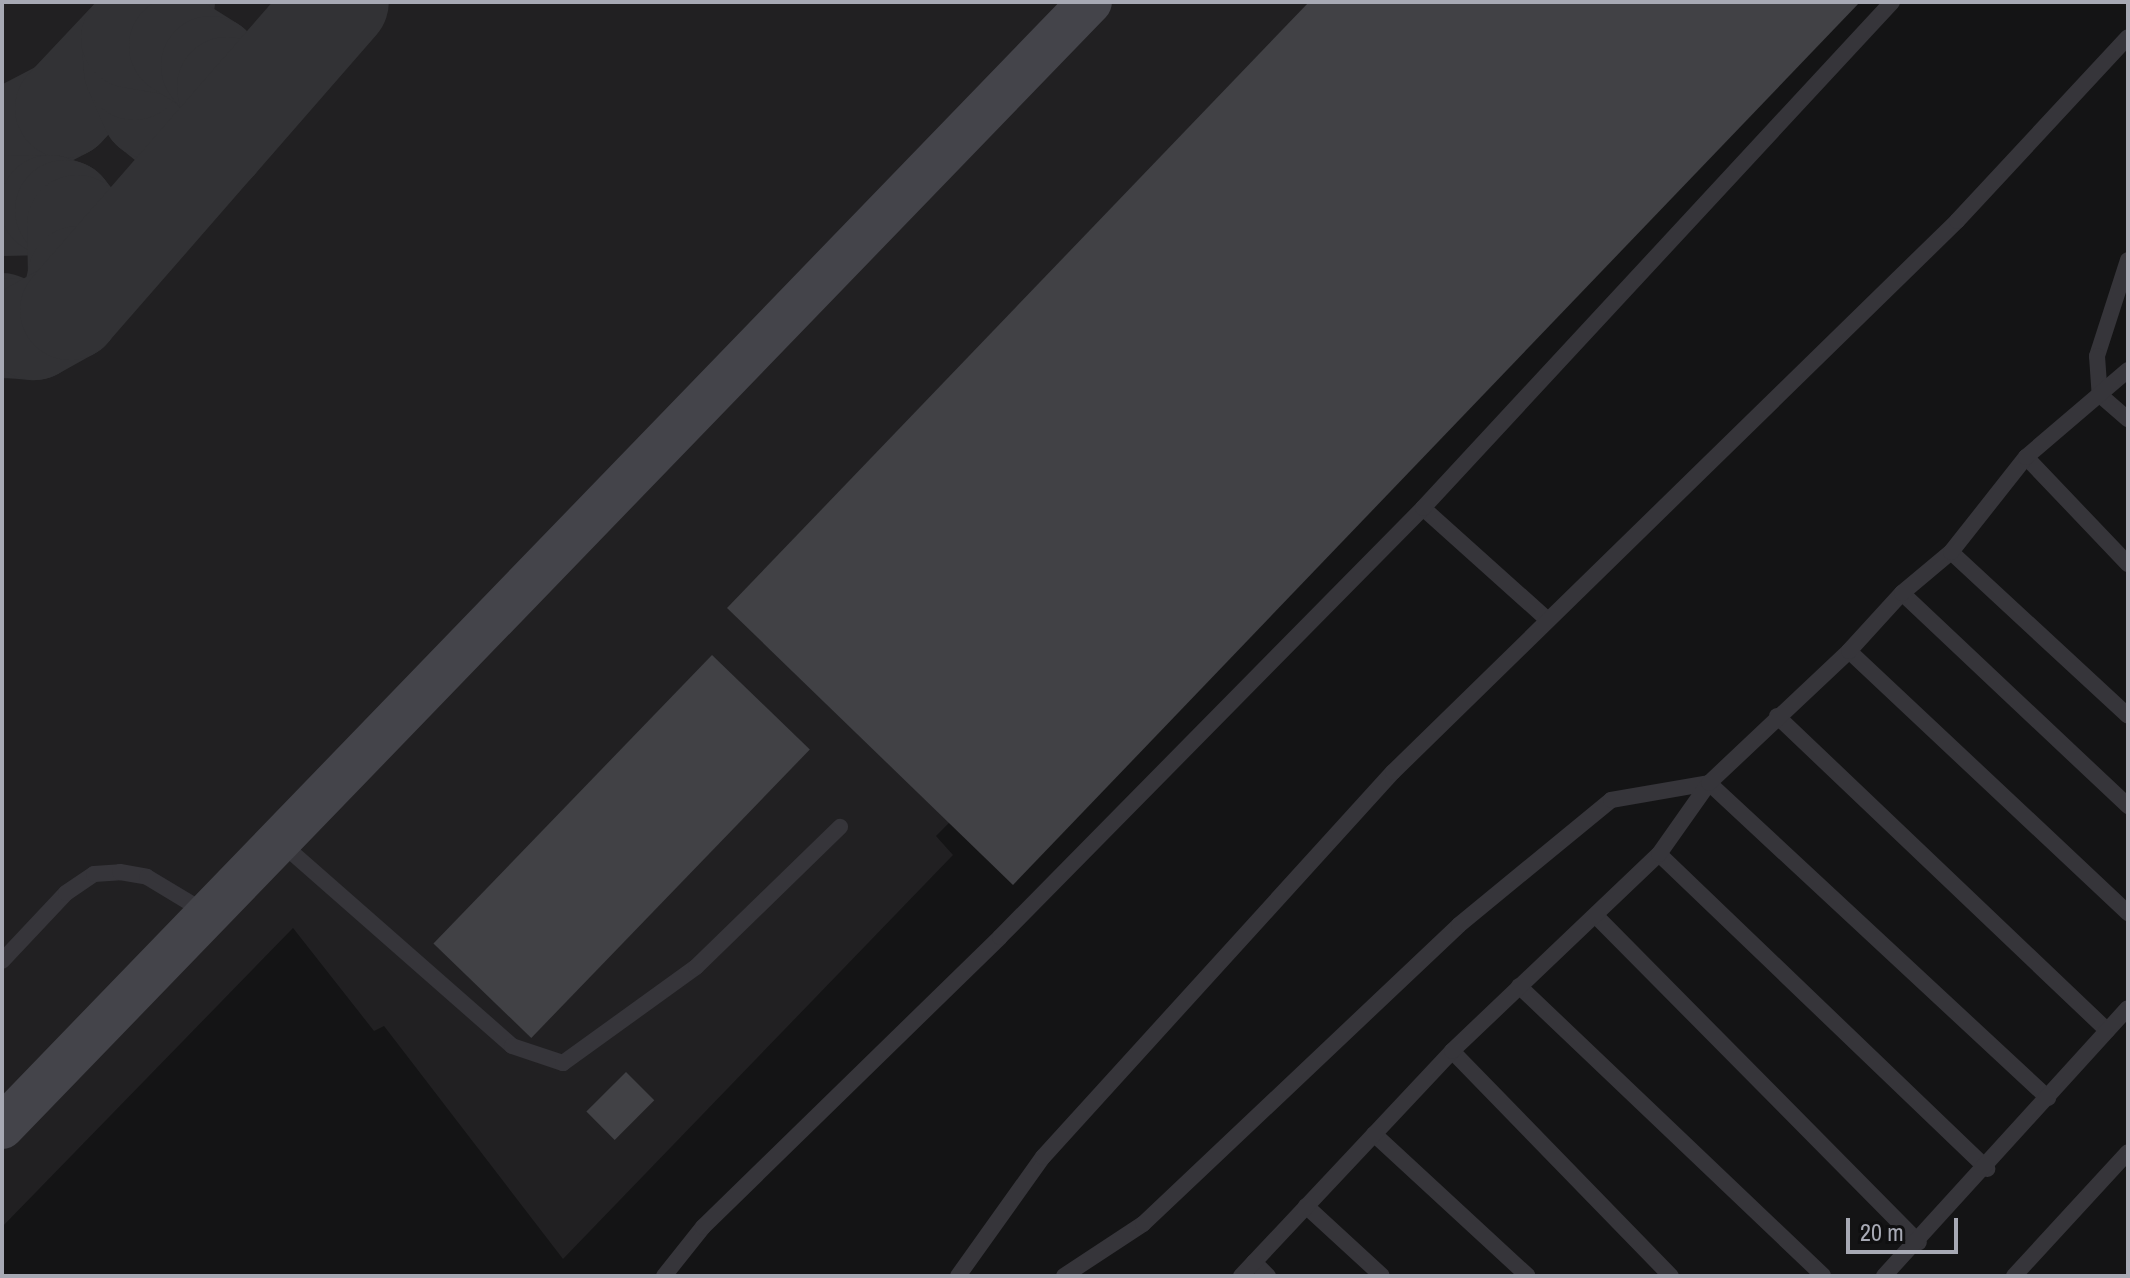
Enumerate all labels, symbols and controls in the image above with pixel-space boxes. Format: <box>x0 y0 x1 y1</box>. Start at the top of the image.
scale bar <box>1850 1202 1962 1252</box>
text: 20 m <box>1860 1216 1904 1248</box>

